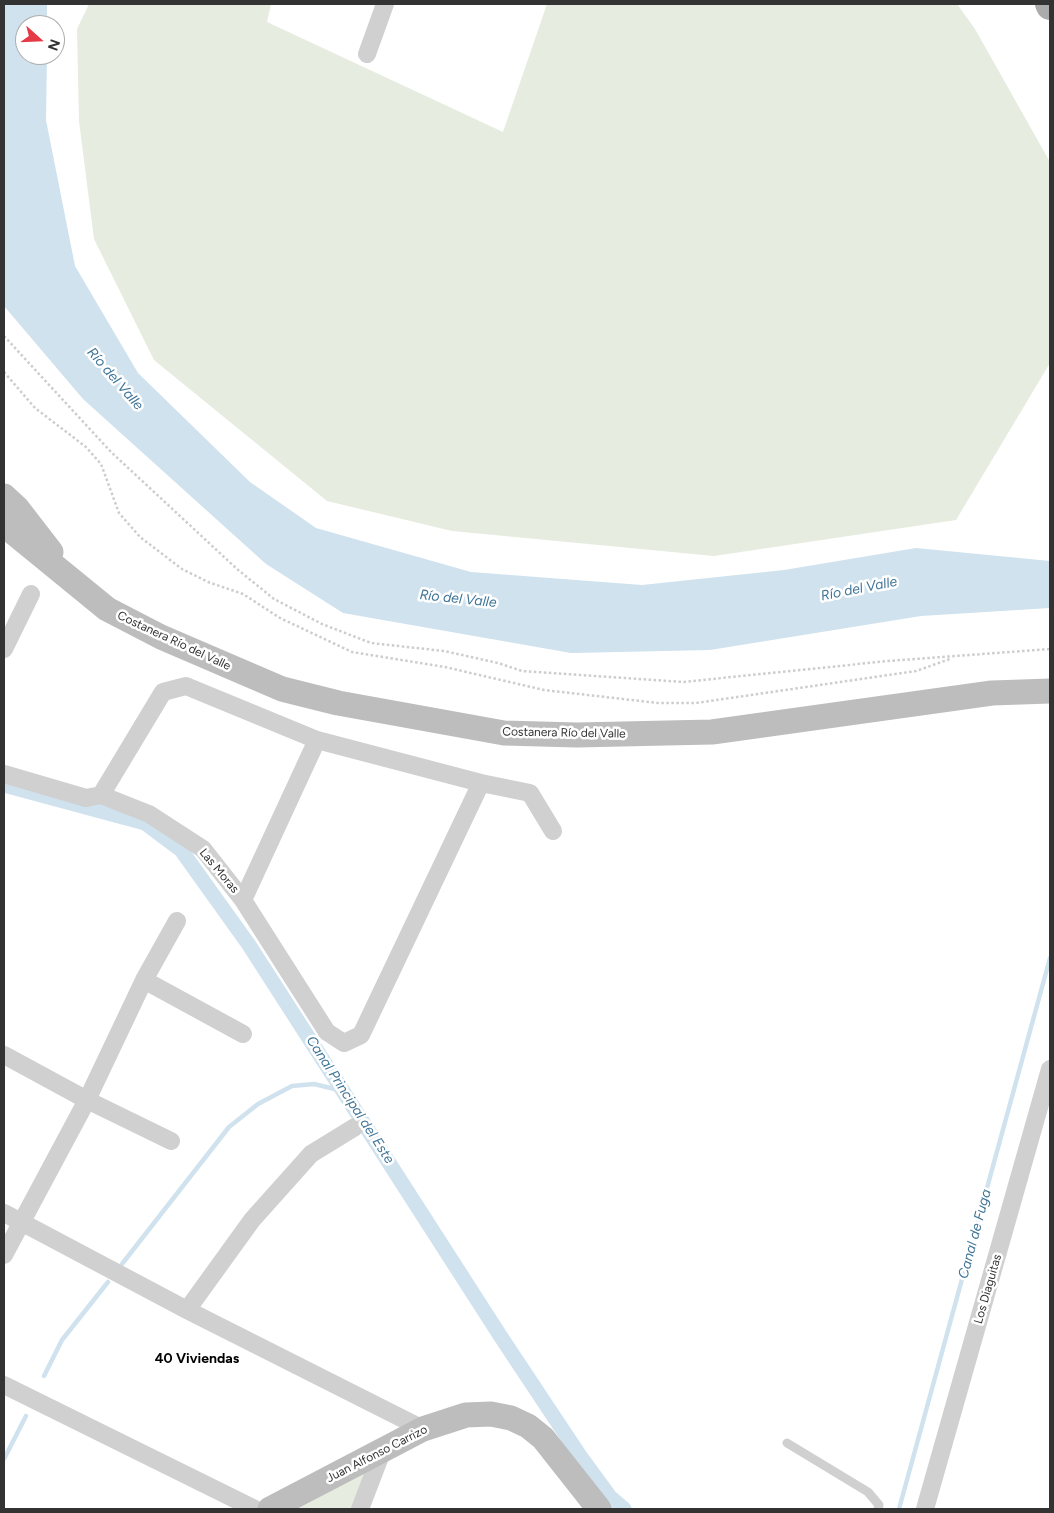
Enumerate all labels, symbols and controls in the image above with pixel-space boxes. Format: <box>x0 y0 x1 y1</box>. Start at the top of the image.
north arrow <box>15 15 65 65</box>
text: N <box>44 37 63 53</box>
water label: Río del Valle <box>83 344 147 414</box>
water label: Río del Valle <box>819 573 899 605</box>
water label: Río del Valle <box>419 587 497 611</box>
street label: Costanera Río del Valle <box>115 608 233 674</box>
street label: Costanera Río del Valle <box>502 725 626 741</box>
street label: Las Moras <box>196 846 242 896</box>
water label: Canal Principal del Este <box>302 1033 398 1167</box>
water label: Canal de Fuga <box>955 1187 995 1281</box>
street label: Los Diaguitas <box>971 1253 1005 1325</box>
district label: 40 Viviendas <box>155 1351 239 1367</box>
street label: Juan Alfonso Carrizo <box>324 1422 430 1486</box>

